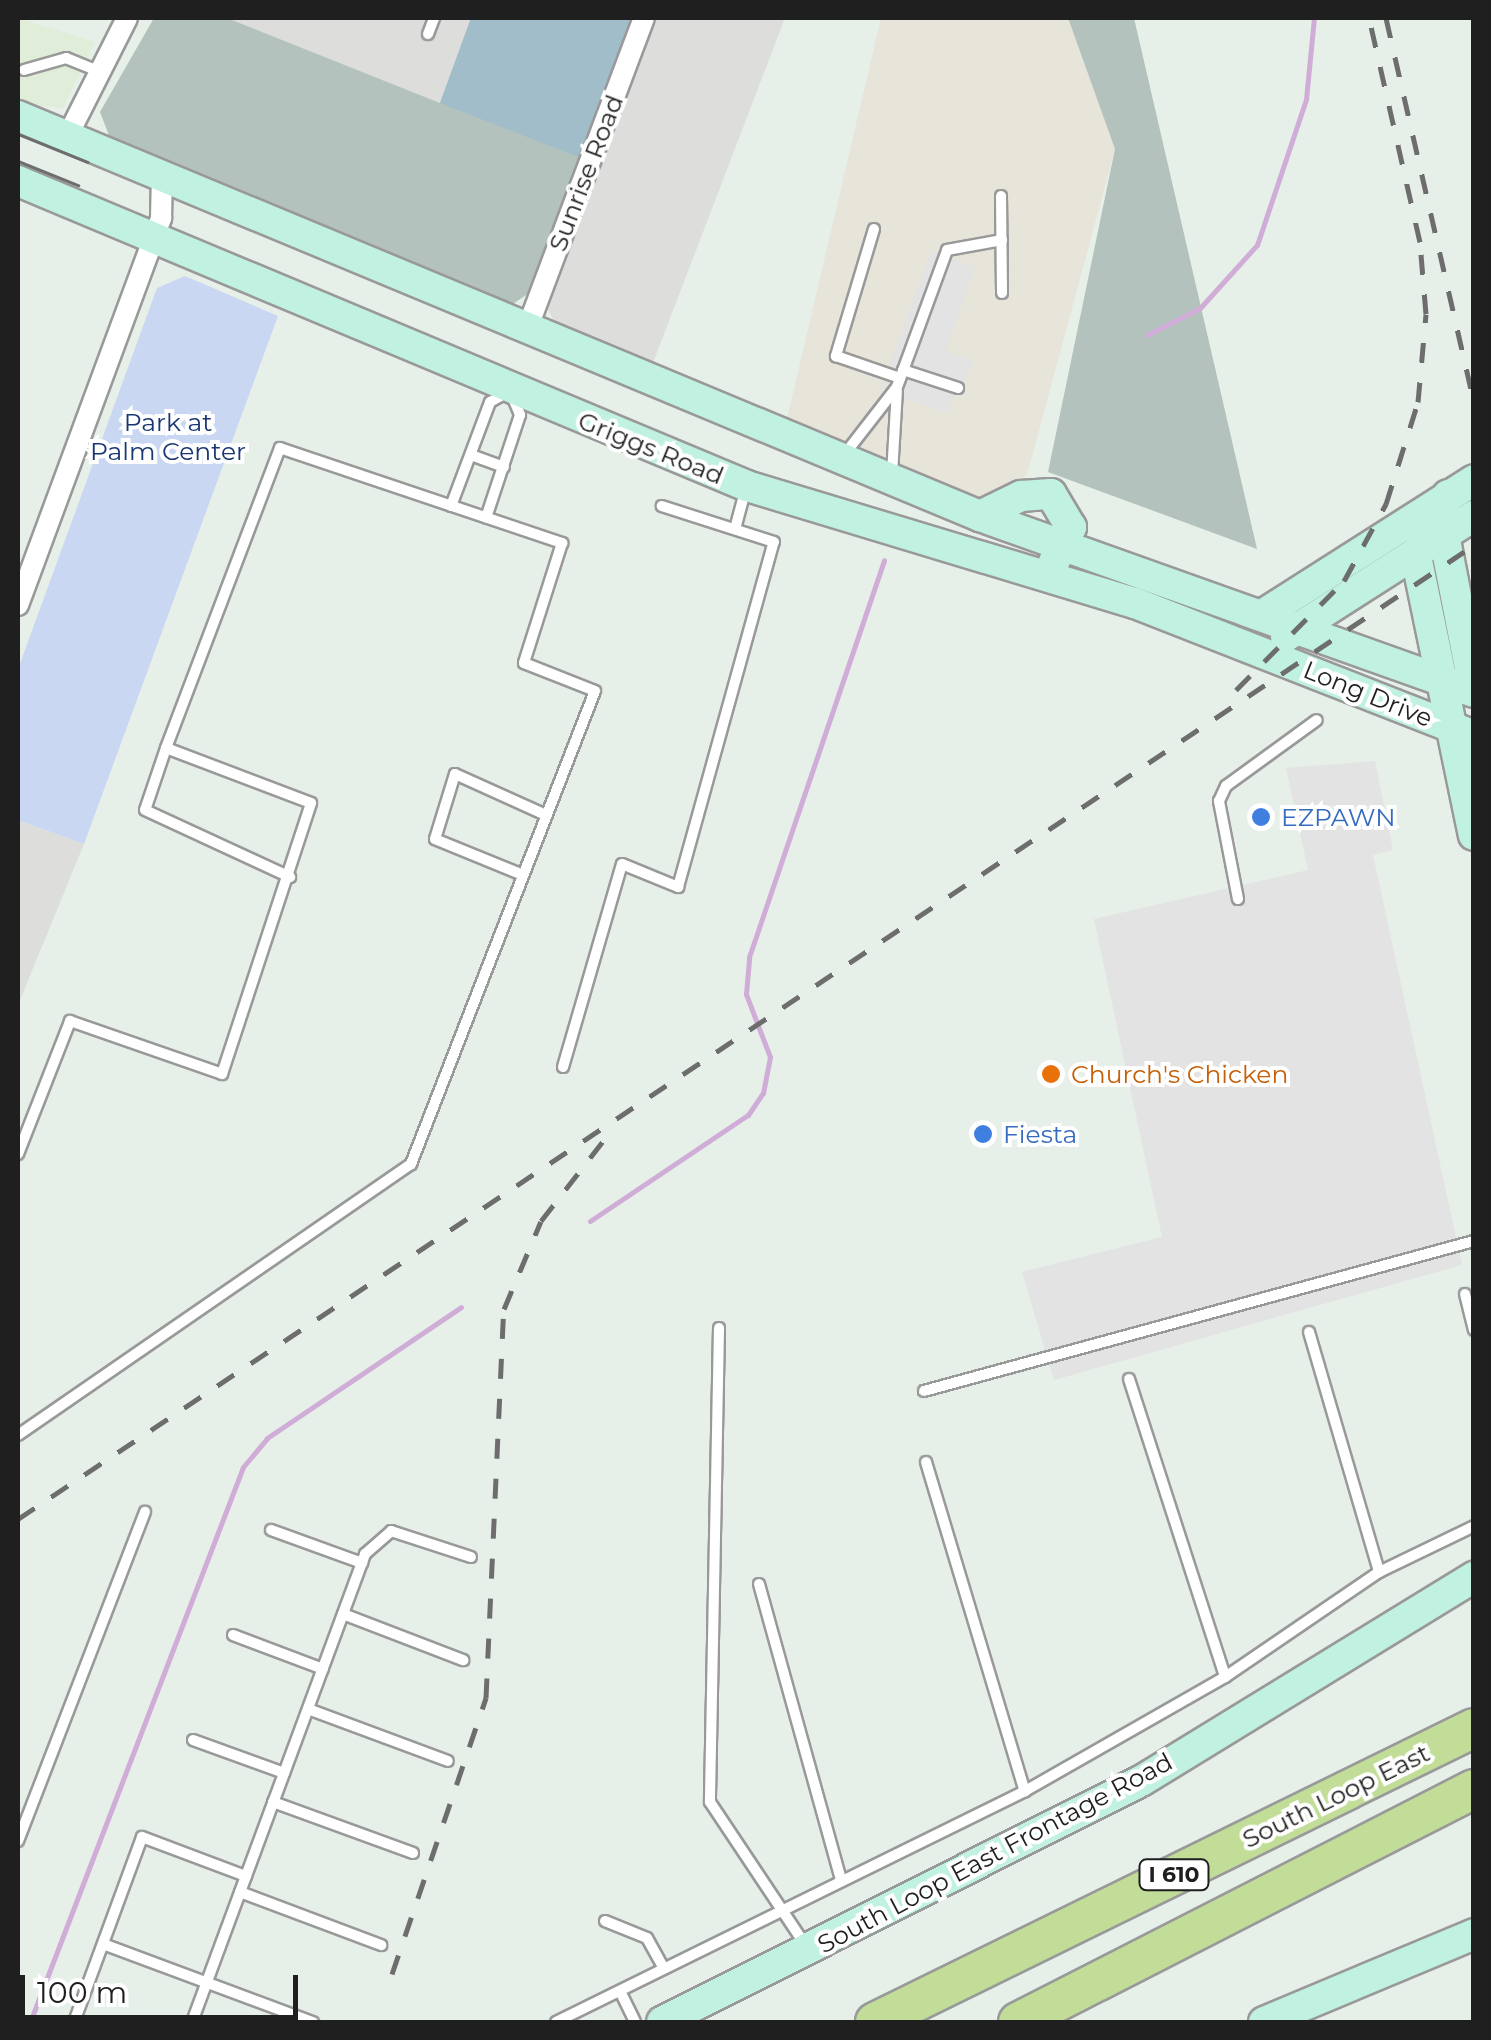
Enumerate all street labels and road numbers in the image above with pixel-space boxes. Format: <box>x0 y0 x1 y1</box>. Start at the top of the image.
street label: Sunrise Road <box>542 91 630 255</box>
street label: Griggs Road <box>574 405 728 491</box>
street label: Long Drive <box>1299 655 1437 733</box>
street label: South Loop East <box>1238 1738 1434 1854</box>
street label: South Loop East Frontage Road <box>813 1746 1177 1960</box>
road number: I 610 <box>1136 1858 1212 1892</box>

